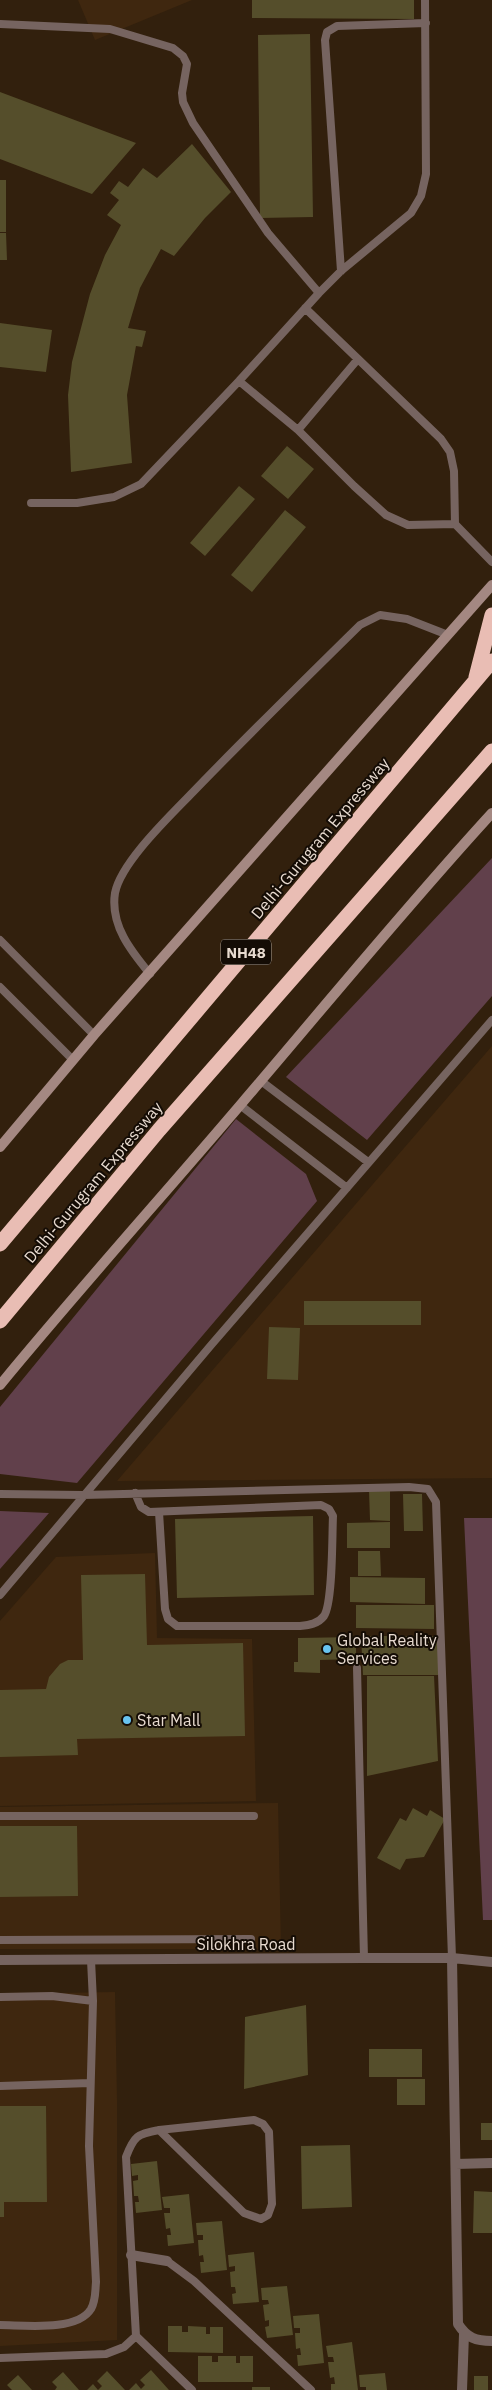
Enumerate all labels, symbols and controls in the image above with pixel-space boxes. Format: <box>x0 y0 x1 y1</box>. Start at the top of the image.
street label: Delhi-Gurugram Expressway <box>247 753 393 923</box>
road number: NH48 <box>221 940 271 964</box>
street label: Delhi-Gurugram Expressway <box>20 1097 166 1267</box>
place label: Global Reality Services <box>337 1630 437 1668</box>
marker: Global Reality Services <box>321 1643 333 1655</box>
place label: Star Mall <box>137 1710 200 1730</box>
marker: Star Mall <box>121 1714 133 1726</box>
street label: Silokhra Road <box>196 1934 296 1954</box>

